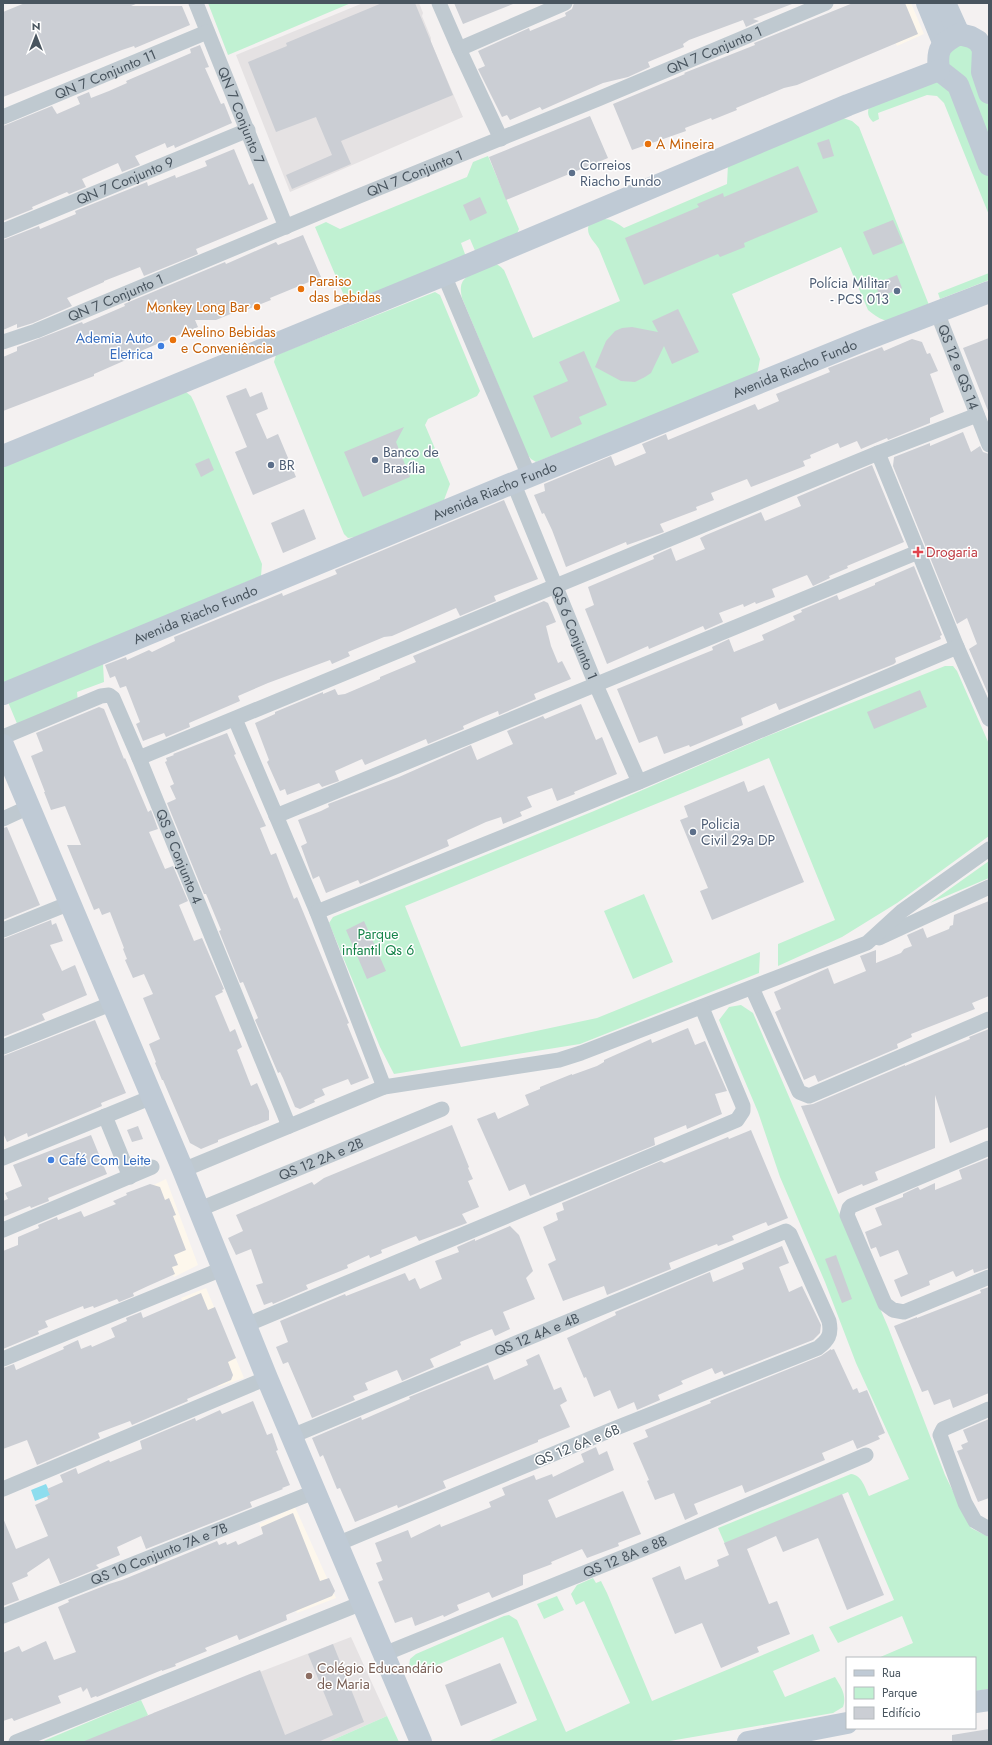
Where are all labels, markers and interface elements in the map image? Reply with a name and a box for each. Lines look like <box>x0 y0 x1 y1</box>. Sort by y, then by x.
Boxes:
north arrow <box>16 16 56 56</box>
text: N <box>32 18 40 34</box>
street label: QN 7 Conjunto 1 <box>663 21 765 79</box>
street label: QN 7 Conjunto 11 <box>52 44 159 104</box>
street label: QN 7 Conjunto 7 <box>213 64 270 167</box>
place label: A Mineira <box>656 134 714 154</box>
marker: A Mineira <box>643 139 653 149</box>
street label: QN 7 Conjunto 1 <box>364 145 466 202</box>
street label: QN 7 Conjunto 9 <box>73 152 177 210</box>
place label: Correios Riacho Fundo <box>580 155 661 191</box>
marker: Correios Riacho Fundo <box>567 168 577 178</box>
street label: QN 7 Conjunto 1 <box>65 269 166 327</box>
place label: Paraiso das bebidas <box>309 271 381 307</box>
place label: Polícia Militar - PCS 013 <box>809 273 889 309</box>
marker: Paraiso das bebidas <box>296 284 306 294</box>
marker: Polícia Militar - PCS 013 <box>892 286 902 296</box>
place label: Monkey Long Bar <box>147 297 249 317</box>
marker: Monkey Long Bar <box>252 302 262 312</box>
street label: QS 12 e QS 14 <box>933 321 984 413</box>
place label: Avelino Bebidas e Conveniência <box>181 322 276 358</box>
place label: Ademia Auto Eletrica <box>76 328 153 364</box>
street label: Avenida Riacho Fundo <box>729 334 860 403</box>
marker: Avelino Bebidas e Conveniência <box>168 335 178 345</box>
marker: Ademia Auto Eletrica <box>156 341 166 351</box>
place label: Banco de Brasília <box>383 442 439 478</box>
place label: BR <box>279 455 295 475</box>
marker: Banco de Brasília <box>370 455 380 465</box>
street label: Avenida Riacho Fundo <box>429 456 560 525</box>
marker: BR <box>266 460 276 470</box>
place label: Drogaria <box>926 542 978 562</box>
marker: Drogaria <box>913 547 923 557</box>
street label: Avenida Riacho Fundo <box>130 580 261 649</box>
street label: QS 6 Conjunto 1 <box>547 583 603 683</box>
street label: QS 8 Conjunto 4 <box>151 806 207 907</box>
place label: Policia Civil 29a DP <box>701 814 776 850</box>
marker: Policia Civil 29a DP <box>688 827 698 837</box>
park label: Parque infantil Qs 6 <box>342 924 414 960</box>
street label: QS 12 2A e 2B <box>276 1132 367 1185</box>
place label: Café Com Leite <box>59 1150 151 1170</box>
marker: Café Com Leite <box>46 1155 56 1165</box>
street label: QS 12 4A e 4B <box>491 1308 583 1361</box>
street label: QS 12 6A e 6B <box>531 1419 623 1471</box>
street label: QS 10 Conjunto 7A e 7B <box>88 1517 231 1590</box>
street label: QS 12 8A e 8B <box>580 1530 670 1582</box>
legend <box>846 1657 976 1729</box>
place label: Colégio Educandário de Maria <box>317 1658 443 1694</box>
text: Rua <box>882 1664 901 1682</box>
marker: Colégio Educandário de Maria <box>304 1671 314 1681</box>
text: Parque <box>882 1684 917 1702</box>
text: Edifício <box>882 1704 921 1722</box>

